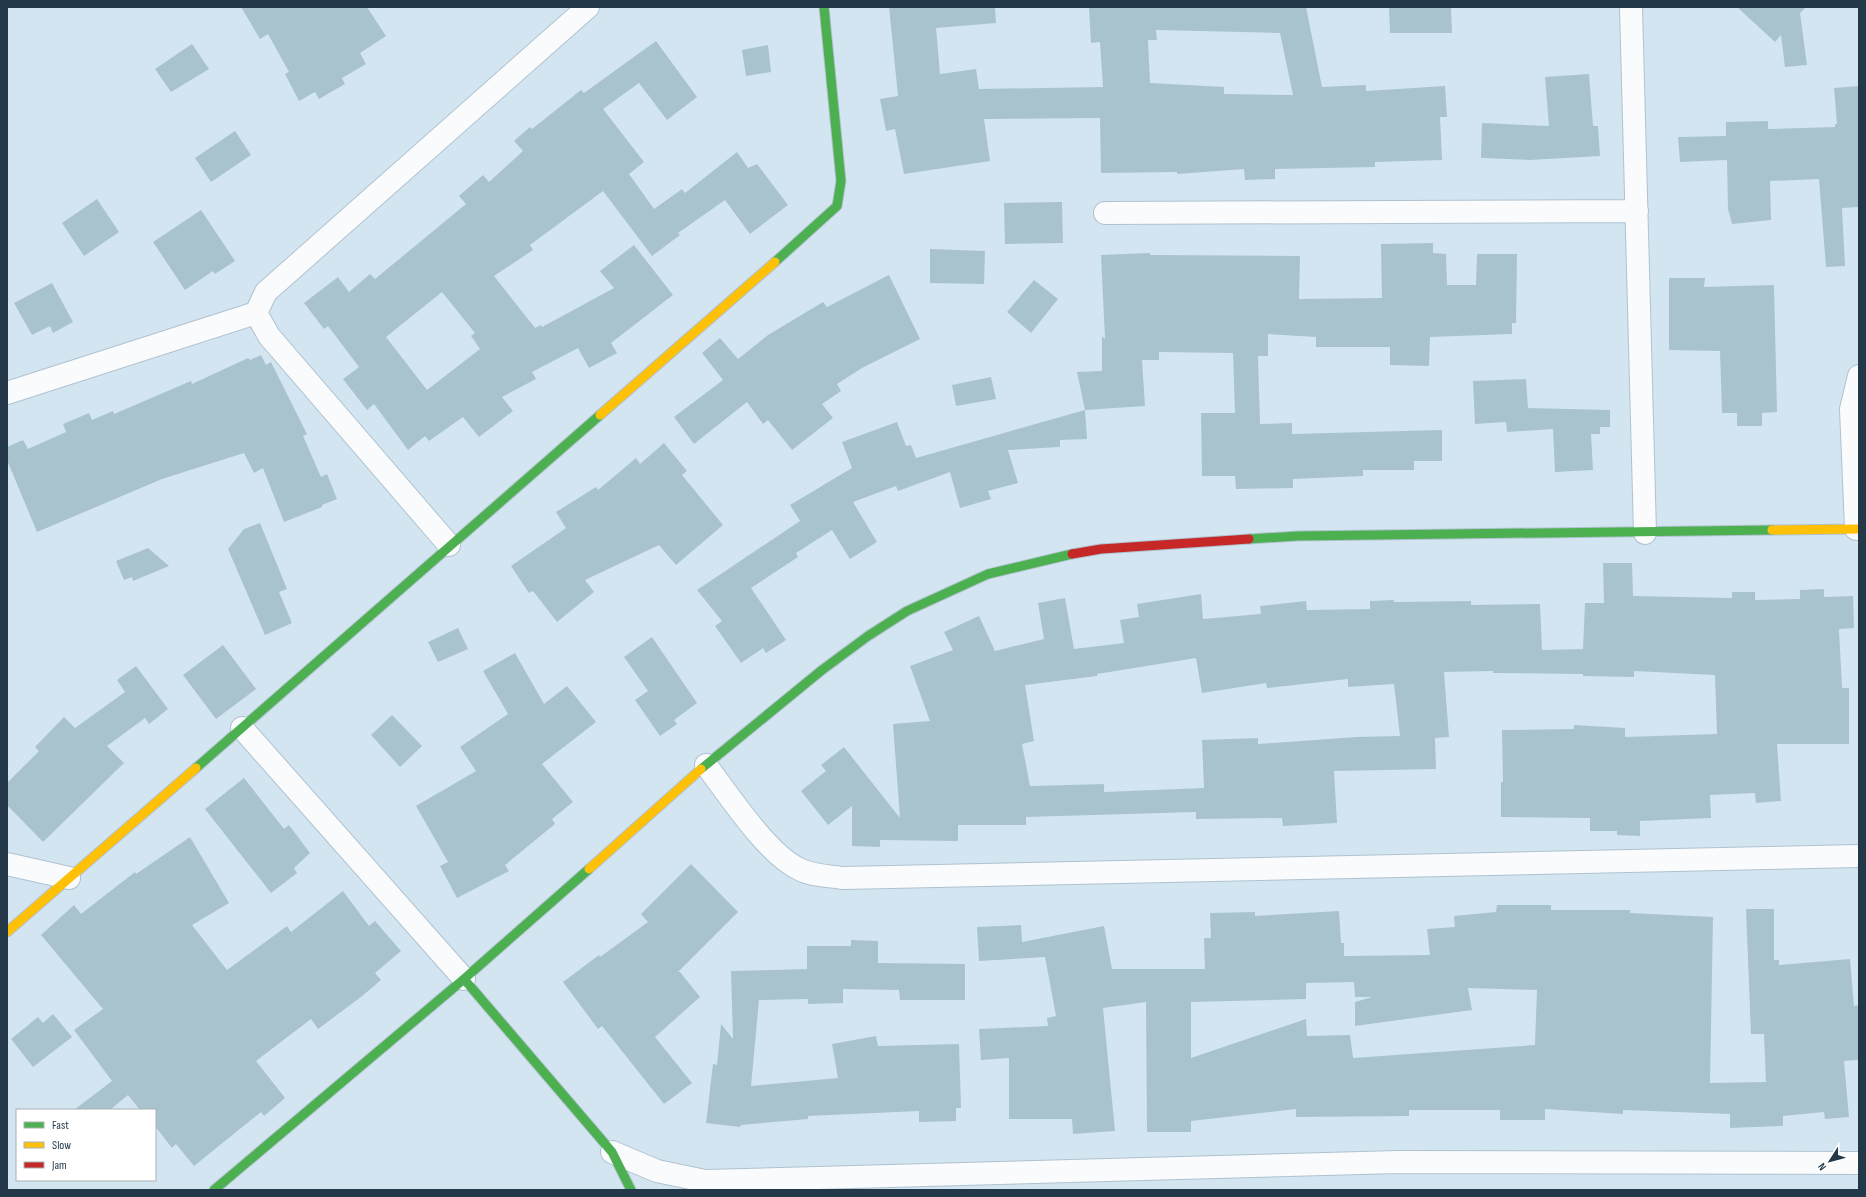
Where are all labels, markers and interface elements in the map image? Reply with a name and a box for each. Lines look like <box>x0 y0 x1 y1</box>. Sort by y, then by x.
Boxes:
legend <box>16 1109 156 1181</box>
text: Fast <box>52 1118 69 1133</box>
text: Slow <box>52 1138 71 1153</box>
north arrow <box>1810 1141 1850 1181</box>
text: Jam <box>51 1158 67 1173</box>
text: N <box>1815 1160 1829 1173</box>

